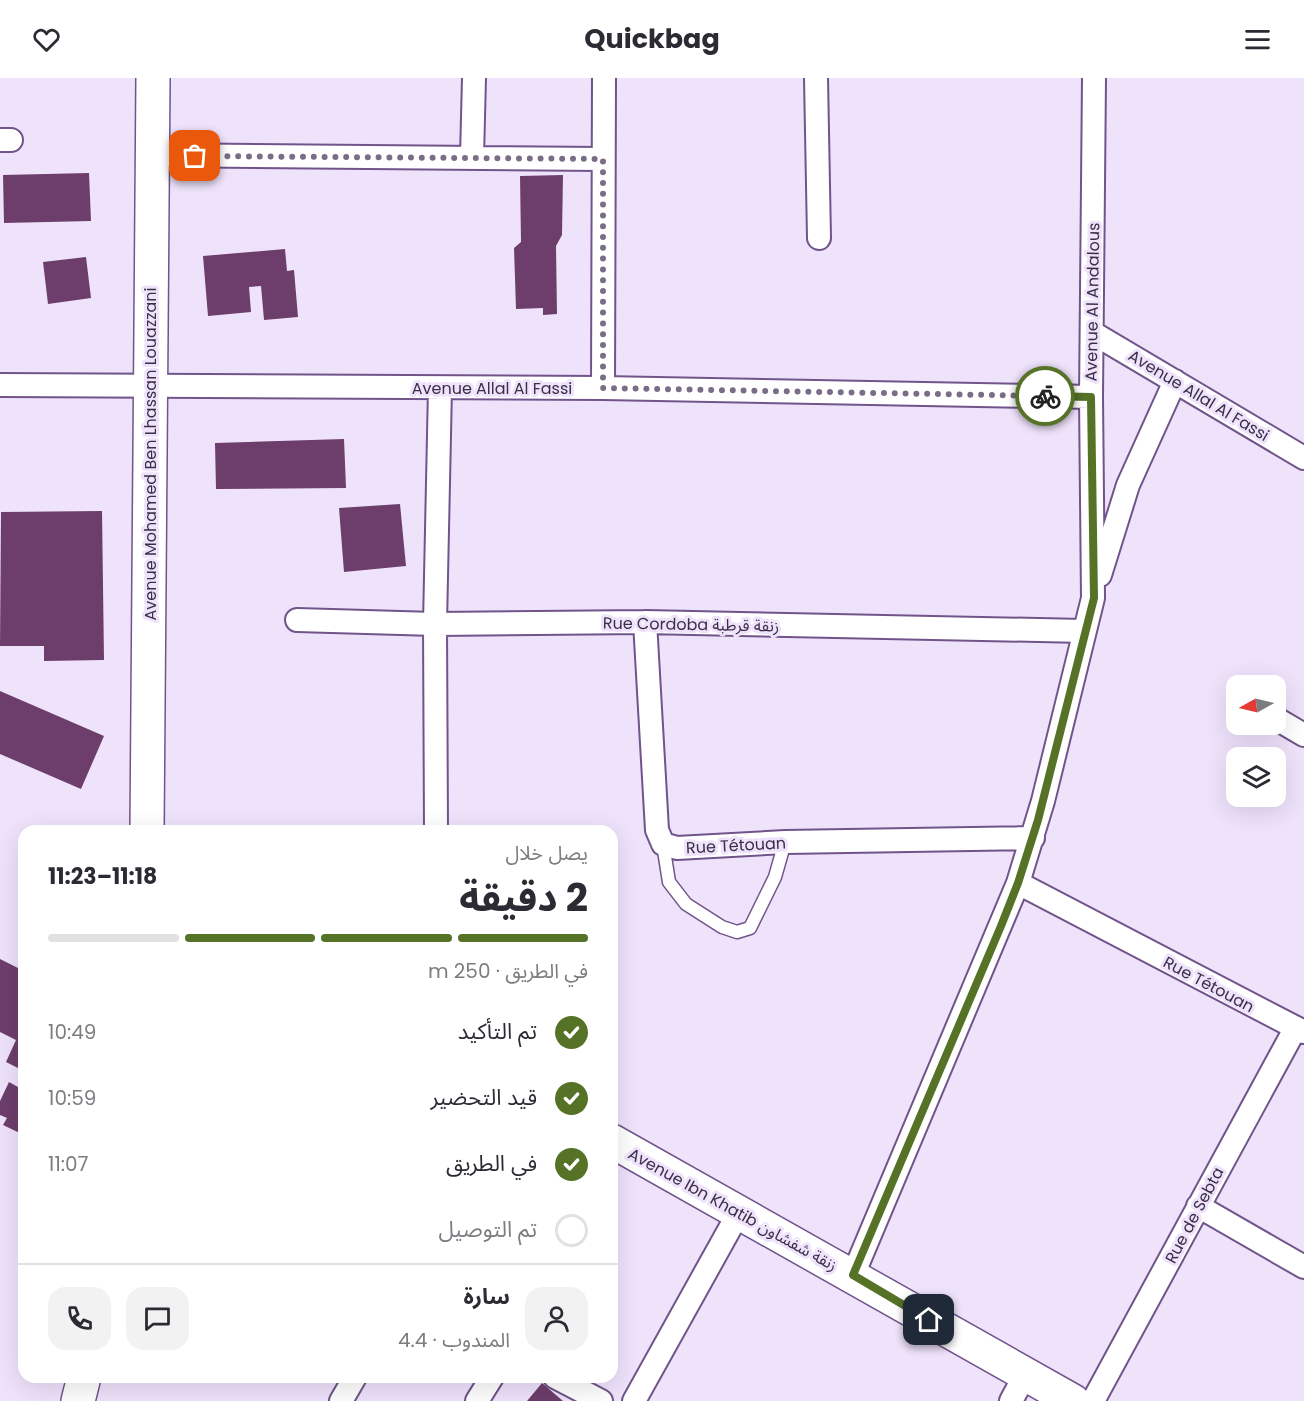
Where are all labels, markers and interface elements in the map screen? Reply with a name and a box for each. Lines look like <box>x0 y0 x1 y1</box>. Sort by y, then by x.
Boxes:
text: Quickbag <box>584 20 720 57</box>
icon: heart <box>30 23 63 56</box>
icon: menu <box>1241 23 1274 56</box>
pin <box>169 130 220 181</box>
icon: bag <box>178 139 211 172</box>
street label: Avenue Al Andalous <box>1080 222 1105 382</box>
street label: Avenue Mohamed Ben Lhassan Louazzani <box>139 288 162 620</box>
street label: Avenue Allal Al Fassi <box>1124 344 1273 447</box>
courier <box>1015 366 1075 426</box>
street label: Avenue Allal Al Fassi <box>412 377 572 400</box>
icon: bike <box>1029 380 1062 413</box>
street label: Rue Cordoba زنقة قرطبة <box>603 611 779 638</box>
north arrow <box>1226 675 1286 735</box>
map controls <box>1226 675 1286 807</box>
button: layers <box>1226 747 1286 807</box>
street label: Rue Tétouan <box>685 831 787 860</box>
text: يصل خلال <box>505 839 588 867</box>
text: 11:18–11:23 <box>48 861 157 892</box>
text: 2 دقيقة <box>459 870 588 925</box>
street label: Rue Tétouan <box>1159 951 1258 1018</box>
text: في الطريق · 250 m <box>428 957 588 985</box>
text: تم التأكيد <box>458 1016 537 1047</box>
icon: check <box>555 1016 588 1049</box>
text: 10:49 <box>48 1018 96 1046</box>
text: قيد التحضير <box>430 1082 537 1113</box>
icon: check <box>555 1082 588 1115</box>
text: 10:59 <box>48 1084 96 1112</box>
street label: Avenue Ibn Khatib زنقة شفشاون <box>624 1142 841 1277</box>
text: في الطريق <box>446 1148 537 1179</box>
icon: check <box>555 1148 588 1181</box>
text: 11:07 <box>48 1150 89 1178</box>
street label: Rue de Sebta <box>1159 1163 1229 1267</box>
text: تم التوصيل <box>439 1214 537 1245</box>
text: سارة <box>464 1281 510 1312</box>
button: phone <box>48 1287 111 1350</box>
button: chat <box>126 1287 189 1350</box>
button: person <box>525 1287 588 1350</box>
pin <box>903 1294 954 1345</box>
icon: home <box>912 1303 945 1336</box>
text: المندوب · 4.4 <box>398 1326 510 1354</box>

